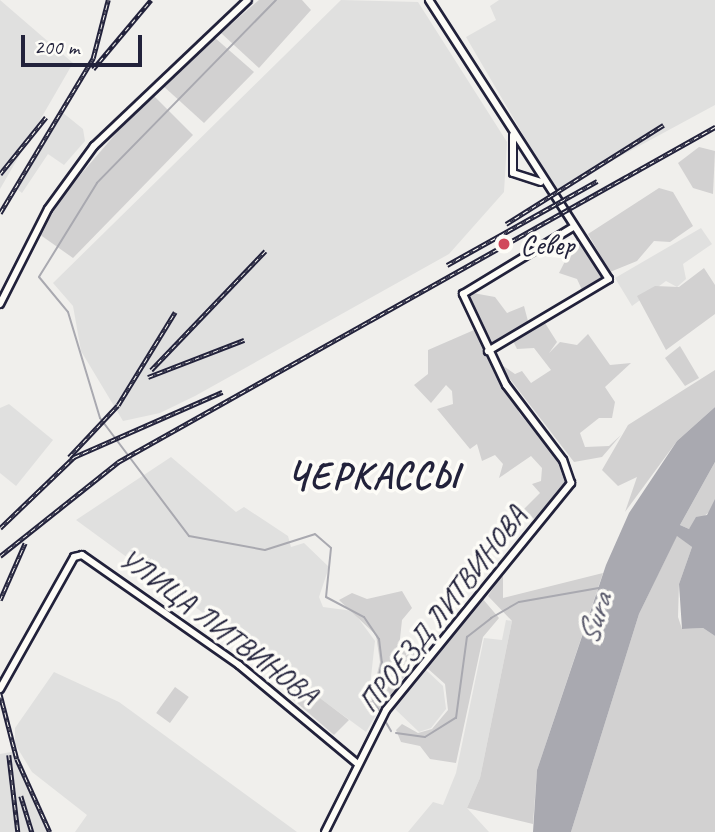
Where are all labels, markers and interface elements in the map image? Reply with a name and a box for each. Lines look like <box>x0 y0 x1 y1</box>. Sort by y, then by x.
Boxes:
scale bar <box>24 21 145 65</box>
text: 200 m <box>34 34 79 60</box>
place label: Север <box>520 226 574 262</box>
marker: Север <box>494 234 514 254</box>
district label: ЧЕРКАССЫ <box>284 454 462 498</box>
street label: ПРОЕЗД ЛИТВИНОВА <box>350 498 534 720</box>
street label: УЛИЦА ЛИТВИНОВА <box>113 540 325 712</box>
water label: Sura <box>569 589 621 649</box>

